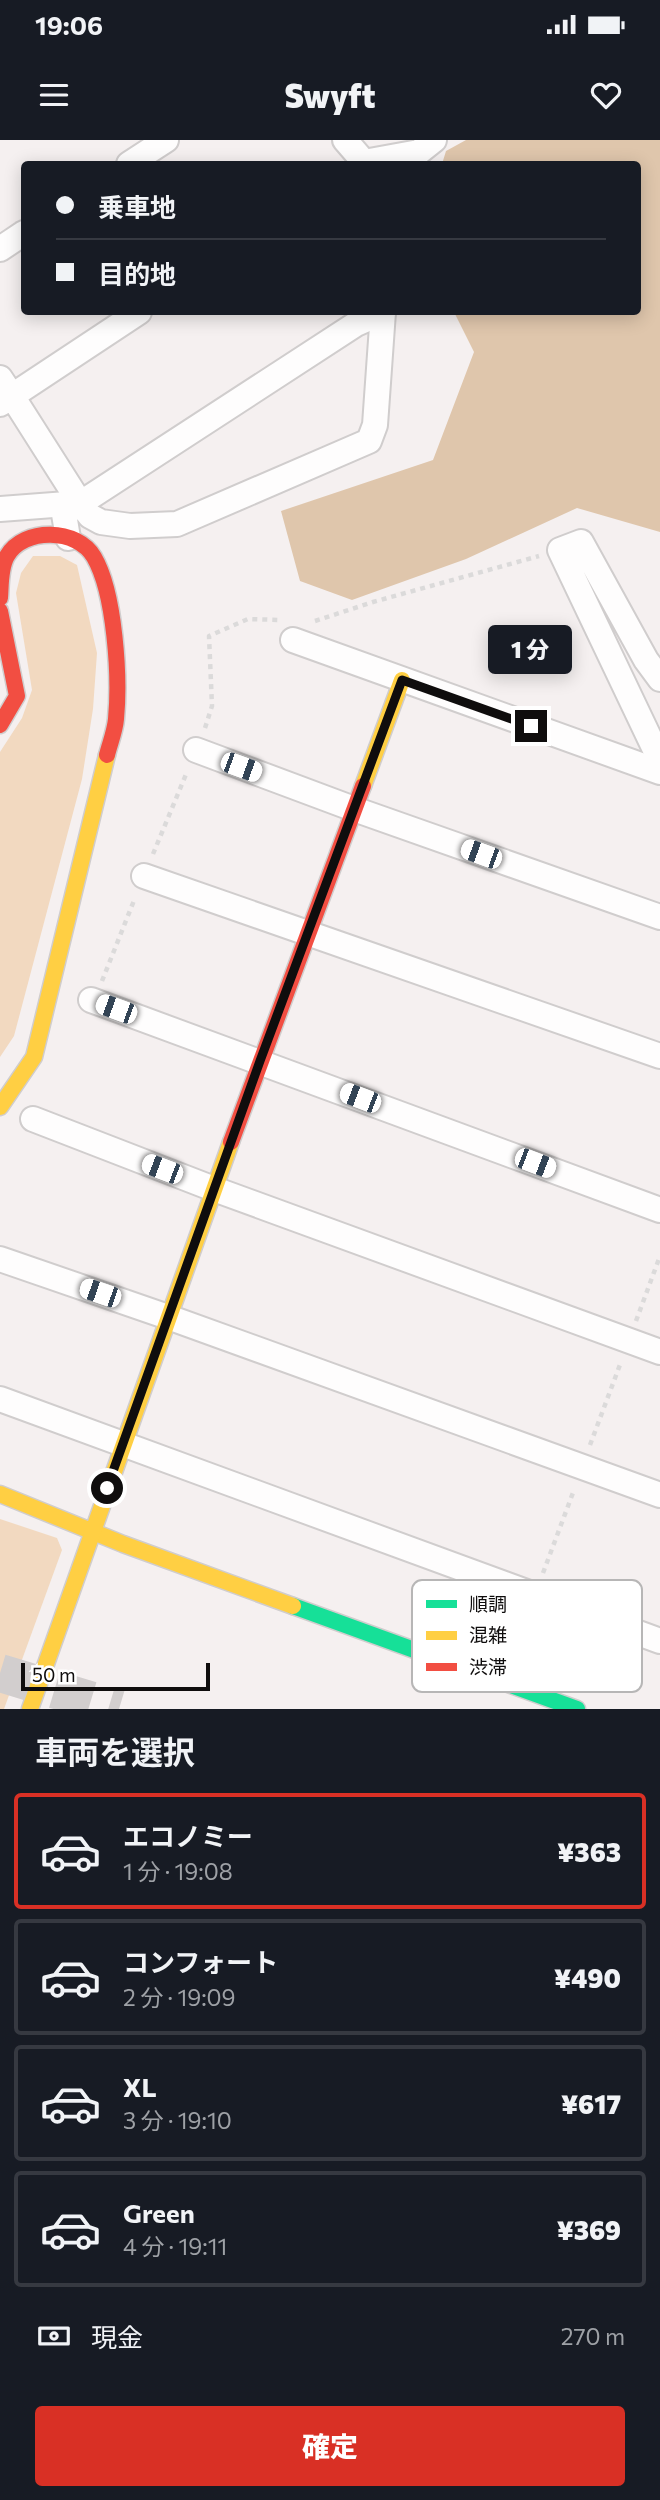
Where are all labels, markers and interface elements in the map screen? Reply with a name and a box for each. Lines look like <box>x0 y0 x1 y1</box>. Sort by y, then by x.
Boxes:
text: 19:06 <box>35 9 103 40</box>
text: Swyft <box>285 75 375 115</box>
icon: menu <box>35 76 73 114</box>
icon: heart <box>587 76 625 114</box>
text: 乗車地 <box>98 191 176 222</box>
text: 目的地 <box>98 258 176 289</box>
callout: 1 分 <box>489 624 573 674</box>
text: 1 分 <box>511 635 549 663</box>
route end <box>515 710 547 742</box>
car <box>218 750 265 784</box>
car <box>458 837 505 871</box>
car <box>93 992 140 1026</box>
car <box>337 1081 384 1115</box>
car <box>512 1146 559 1180</box>
car <box>139 1152 186 1186</box>
car <box>77 1276 124 1310</box>
route start <box>91 1472 123 1504</box>
legend <box>412 1580 642 1692</box>
text: 順調 <box>469 1592 507 1615</box>
text: 混雑 <box>469 1623 507 1646</box>
text: 渋滞 <box>469 1655 507 1678</box>
scale bar <box>21 1660 210 1692</box>
text: 50 m <box>32 1663 76 1686</box>
text: 車両を選択 <box>35 1731 195 1771</box>
icon: car <box>39 1820 102 1883</box>
text: エコノミー <box>123 1820 253 1851</box>
text: ¥363 <box>557 1836 621 1867</box>
text: 1 分 · 19:08 <box>123 1857 233 1885</box>
icon: car <box>39 1946 102 2009</box>
text: コンフォート <box>123 1946 278 1977</box>
text: ¥490 <box>554 1962 621 1993</box>
text: 2 分 · 19:09 <box>123 1983 236 2011</box>
text: XL <box>123 2071 157 2102</box>
icon: car <box>39 2072 102 2135</box>
text: ¥617 <box>561 2088 621 2119</box>
text: 3 分 · 19:10 <box>123 2106 232 2134</box>
text: Green <box>123 2197 195 2228</box>
icon: car <box>39 2198 102 2261</box>
text: ¥369 <box>557 2214 621 2245</box>
text: 4 分 · 19:11 <box>123 2232 227 2260</box>
icon: cash <box>35 2317 73 2355</box>
text: 現金 <box>91 2321 143 2352</box>
text: 270 m <box>561 2322 625 2350</box>
button: 確定 <box>35 2406 625 2486</box>

